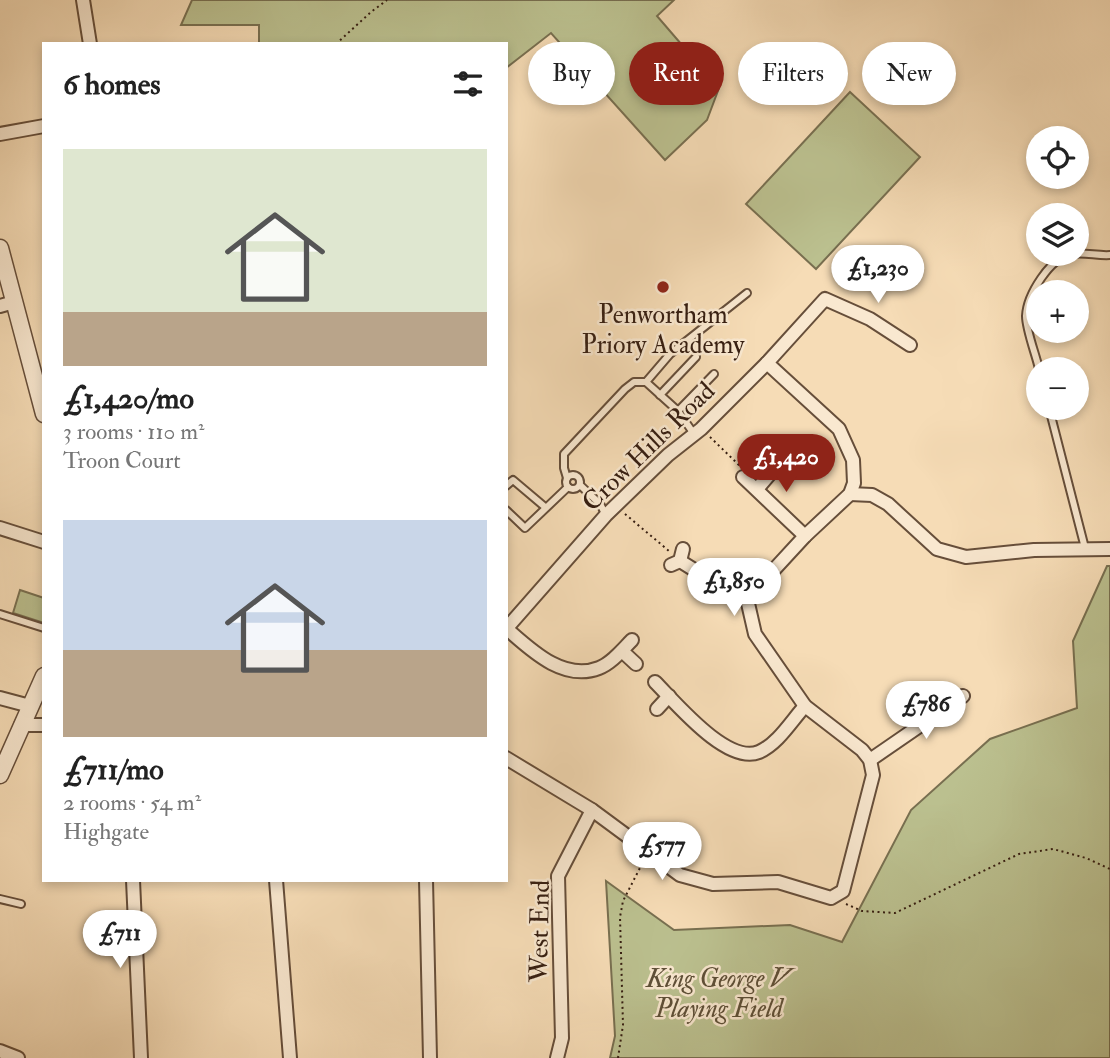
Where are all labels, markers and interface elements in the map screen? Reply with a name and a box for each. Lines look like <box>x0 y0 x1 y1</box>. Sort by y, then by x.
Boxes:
chip: Buy <box>528 42 615 105</box>
chip: Rent <box>629 42 724 105</box>
chip: Filters <box>738 42 848 105</box>
chip: New <box>862 42 956 105</box>
icon: filters <box>449 65 487 103</box>
text: 6 homes <box>63 66 161 103</box>
map controls <box>1026 126 1089 420</box>
button: locate <box>1026 126 1089 189</box>
icon: home <box>212 194 338 320</box>
button: layers <box>1026 203 1089 266</box>
pin: £1,230 <box>821 246 935 305</box>
text: £1,230 <box>847 253 909 282</box>
marker: Penwortham Priory Academy <box>655 279 671 295</box>
button: + <box>1026 280 1089 343</box>
place label: Penwortham Priory Academy <box>581 299 745 361</box>
button: − <box>1026 357 1089 420</box>
street label: Crow Hills Road <box>576 375 722 518</box>
text: £1,420/mo <box>63 380 194 417</box>
text: 3 rooms · 110 m² <box>63 417 204 446</box>
pin: £1,420 <box>729 434 843 494</box>
text: £1,420 <box>753 442 819 471</box>
text: Troon Court <box>63 446 181 475</box>
pin: £1,850 <box>677 558 791 618</box>
icon: home <box>212 565 338 691</box>
text: £1,850 <box>703 566 765 595</box>
pin: £786 <box>885 682 967 741</box>
text: £786 <box>902 689 950 718</box>
text: £711/mo <box>63 751 164 788</box>
text: 2 rooms · 54 m² <box>63 788 201 817</box>
text: Highgate <box>63 817 149 846</box>
pin: £577 <box>621 822 703 882</box>
text: £577 <box>639 830 685 859</box>
street label: West End <box>523 879 557 984</box>
pin: £711 <box>79 911 161 970</box>
text: £711 <box>99 918 141 947</box>
park label: King George V Playing Field <box>644 963 796 1025</box>

